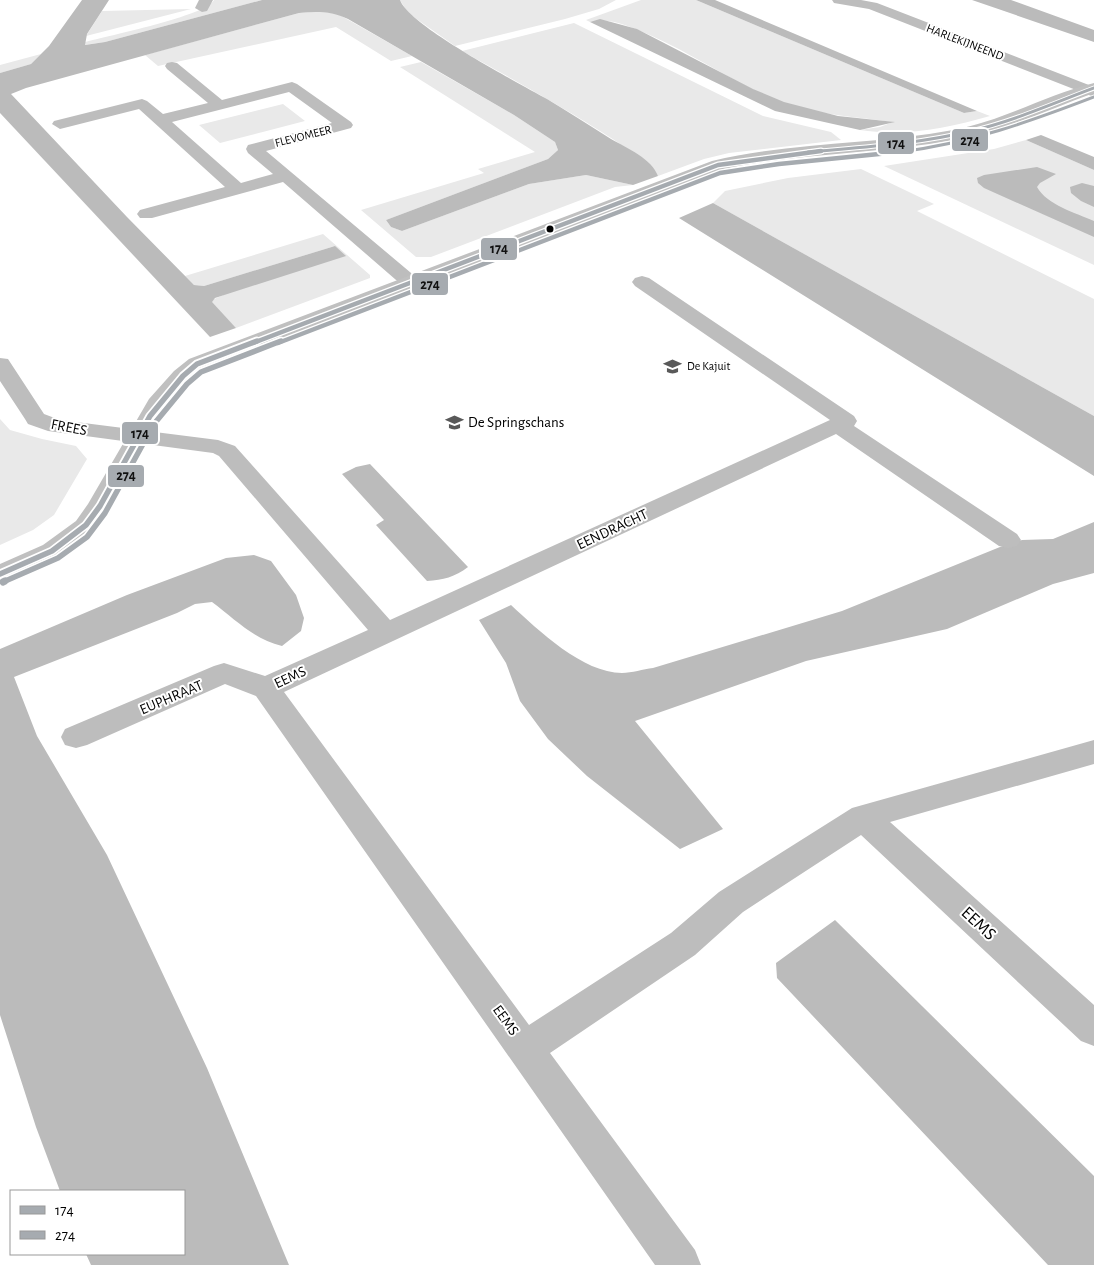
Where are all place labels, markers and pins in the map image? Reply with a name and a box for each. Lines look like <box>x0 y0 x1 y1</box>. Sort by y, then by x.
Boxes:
unlabelled marker <box>545 224 555 234</box>
school or university icon: De Kajuit <box>663 356 683 376</box>
place label: De Kajuit <box>687 360 730 373</box>
school or university icon: De Springschans <box>444 412 464 432</box>
place label: De Springschans <box>468 415 564 430</box>

